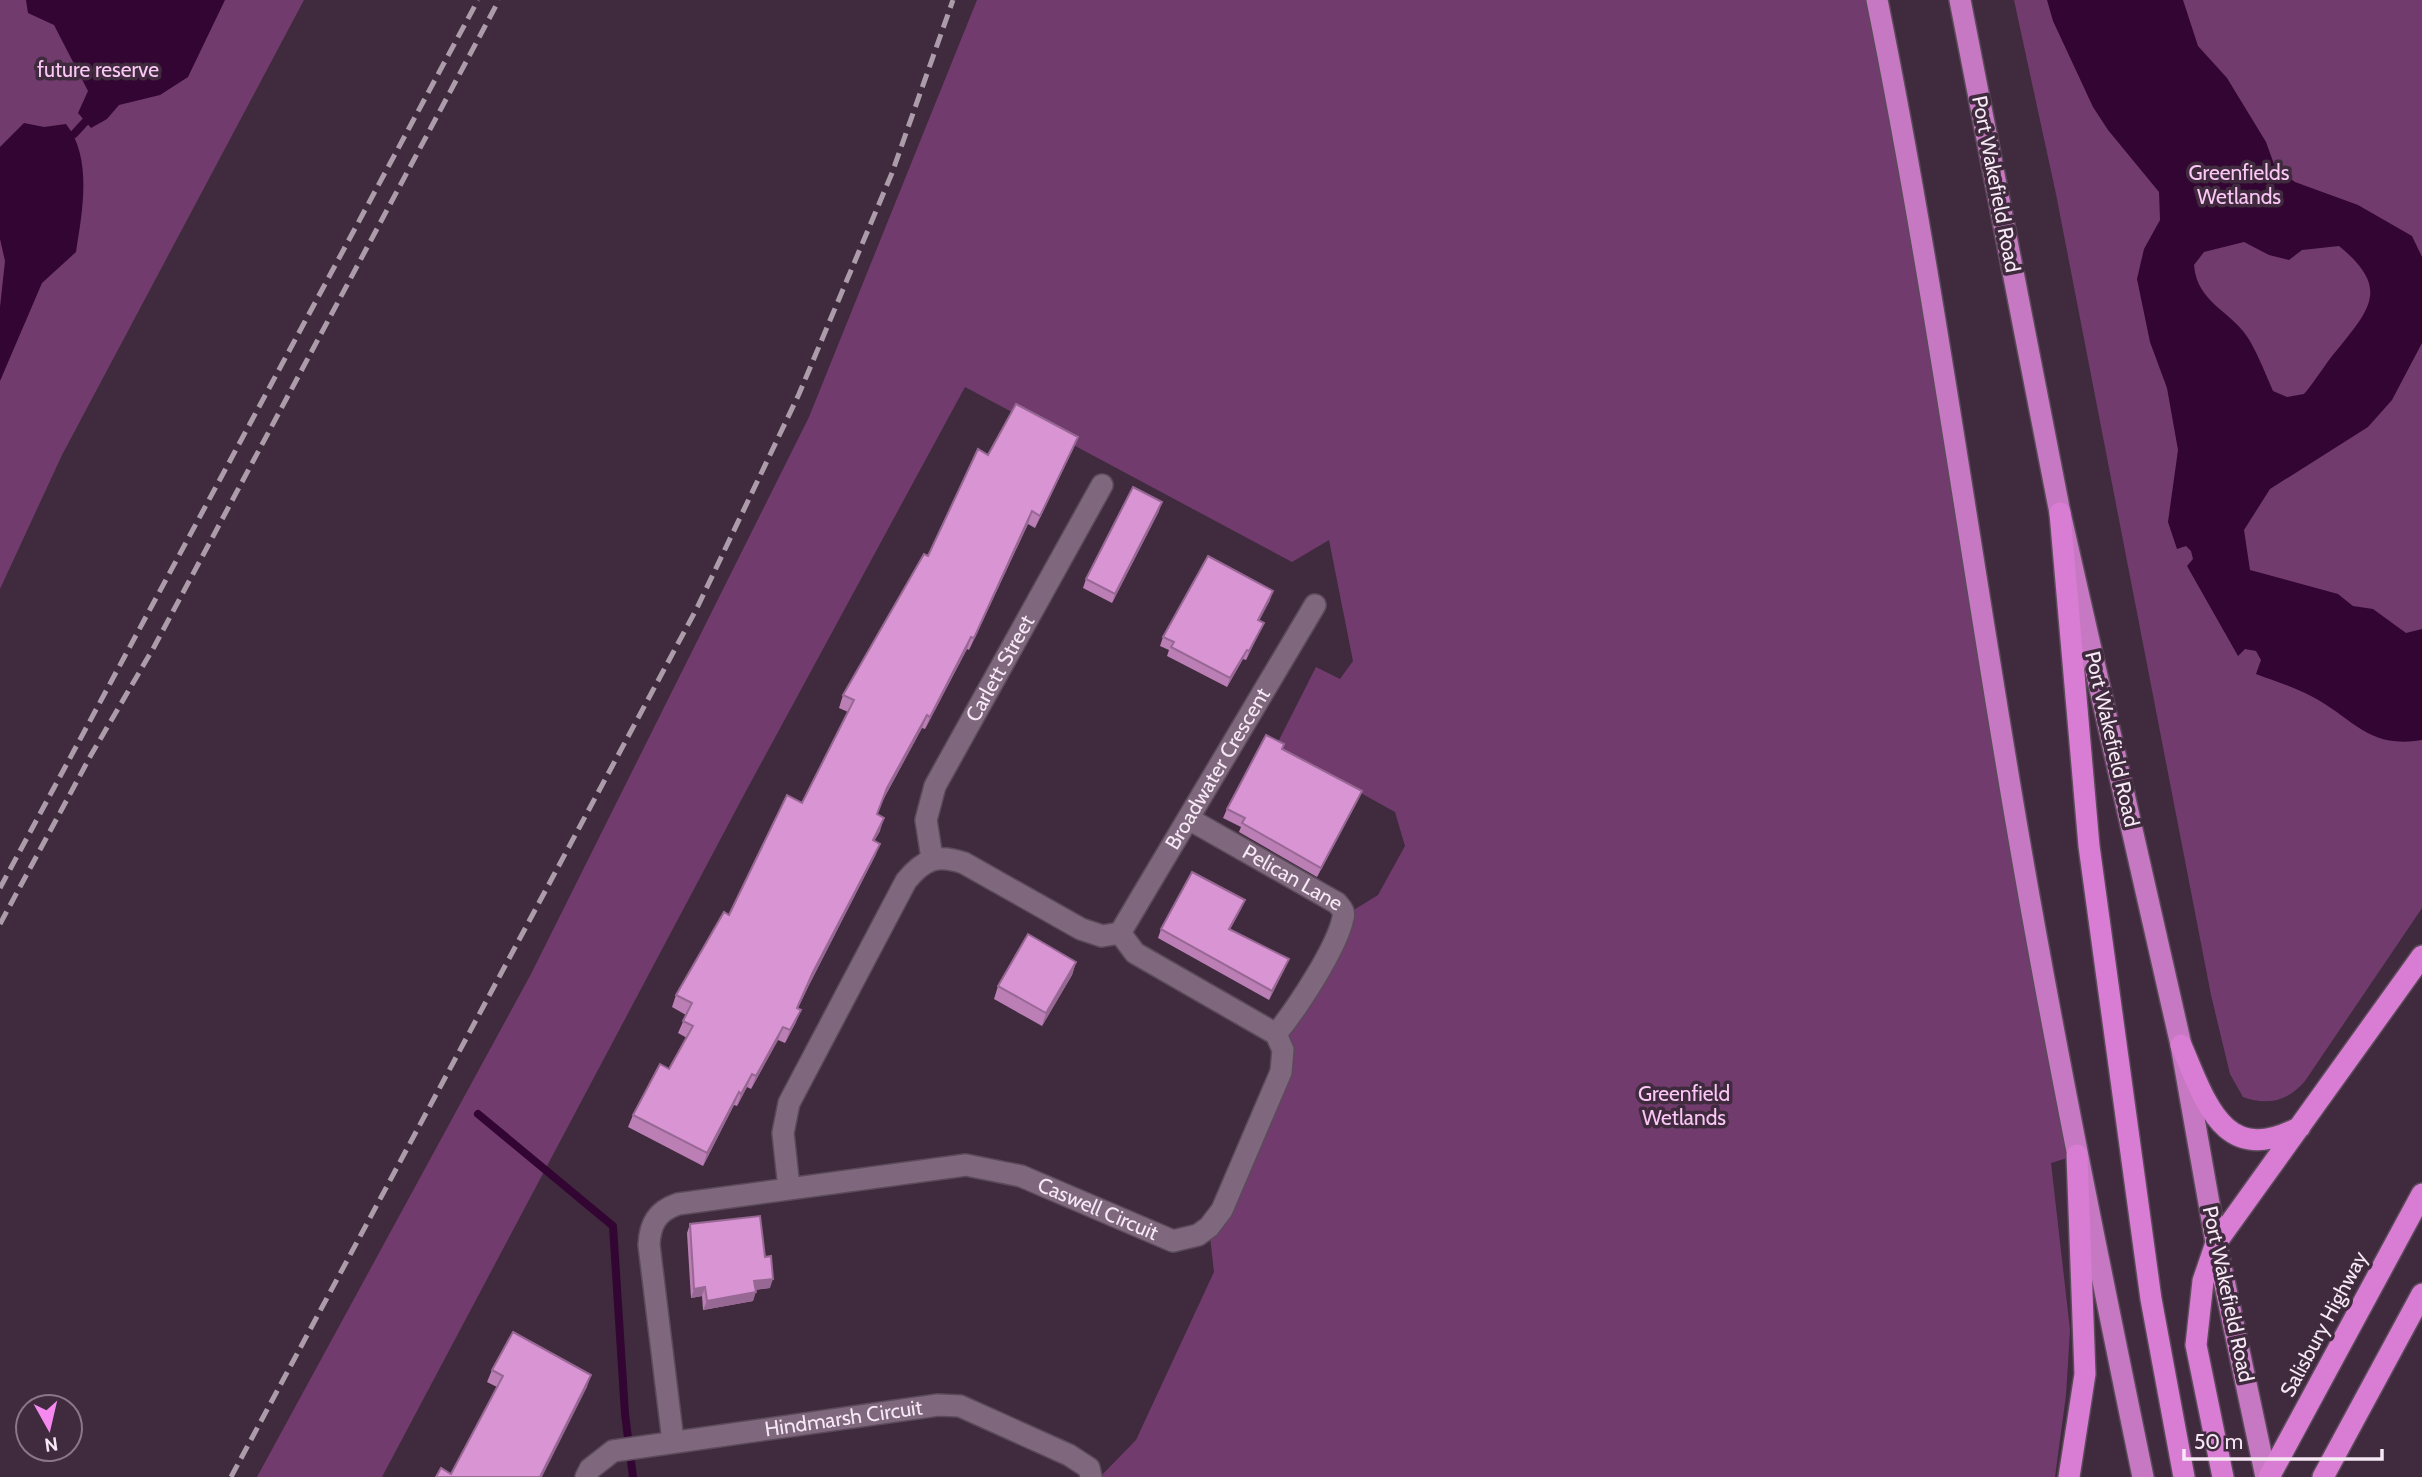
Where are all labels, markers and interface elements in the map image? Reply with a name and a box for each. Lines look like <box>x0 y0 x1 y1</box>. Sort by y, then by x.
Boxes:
park label: future reserve <box>37 57 159 82</box>
street label: Port Wakefield Road <box>1967 93 2026 274</box>
park label: Greenfields Wetlands <box>2189 160 2290 209</box>
street label: Carlett Street <box>960 611 1039 726</box>
street label: Port Wakefield Road <box>2080 649 2145 829</box>
street label: Broadwater Crescent <box>1159 683 1275 854</box>
street label: Pelican Lane <box>1238 839 1347 916</box>
park label: Greenfield Wetlands <box>1638 1081 1730 1130</box>
street label: Caswell Circuit <box>1034 1172 1162 1245</box>
street label: Port Wakefield Road <box>2198 1204 2259 1384</box>
street label: Salisbury Highway <box>2275 1246 2373 1401</box>
north arrow <box>14 1393 84 1463</box>
street label: Hindmarsh Circuit <box>763 1394 924 1441</box>
scale bar <box>2184 1418 2382 1462</box>
text: 50 m <box>2194 1429 2243 1454</box>
text: N <box>43 1432 60 1457</box>

